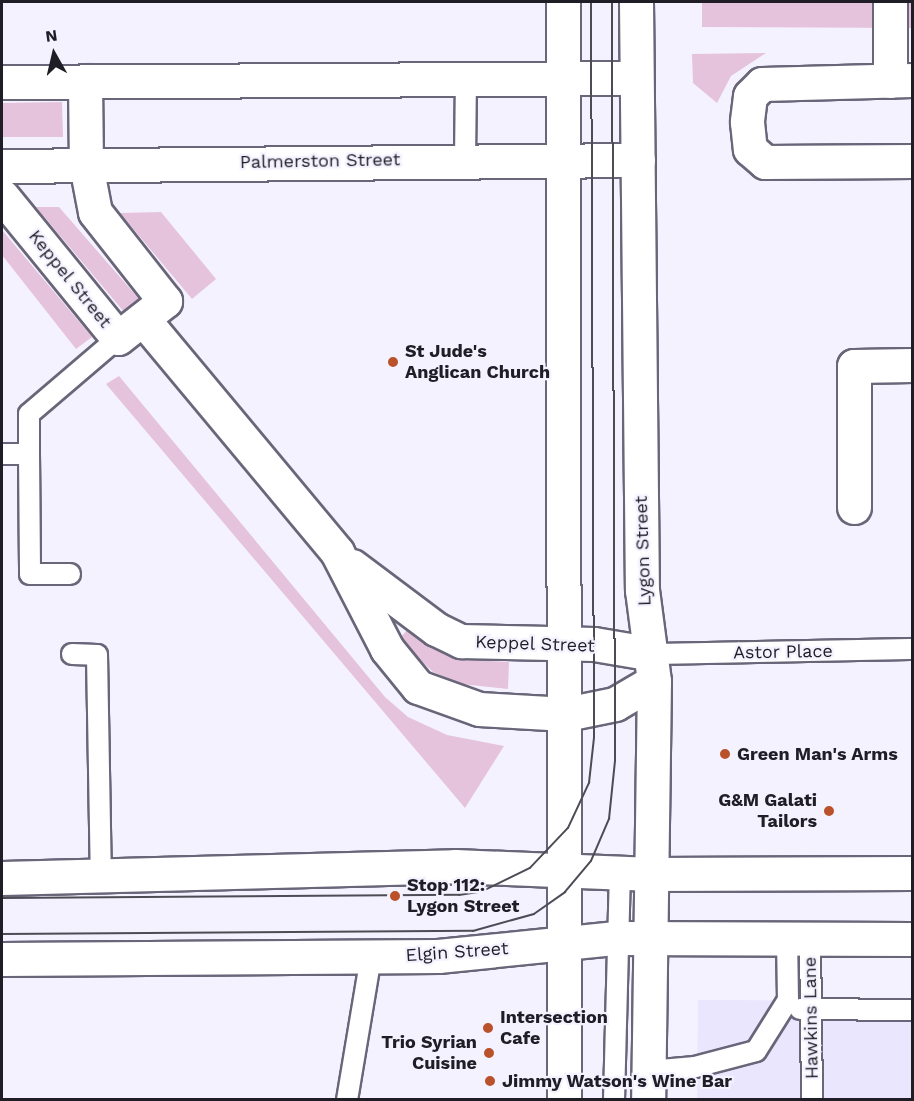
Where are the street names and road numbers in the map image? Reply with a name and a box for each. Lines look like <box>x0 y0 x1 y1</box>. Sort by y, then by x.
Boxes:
street label: Palmerston Street <box>240 149 400 173</box>
street label: Keppel Street <box>24 225 116 333</box>
street label: Lygon Street <box>630 496 656 606</box>
street label: Keppel Street <box>475 631 595 657</box>
street label: Astor Place <box>733 640 833 664</box>
street label: Elgin Street <box>405 938 509 966</box>
street label: Hawkins Lane <box>799 957 823 1079</box>

